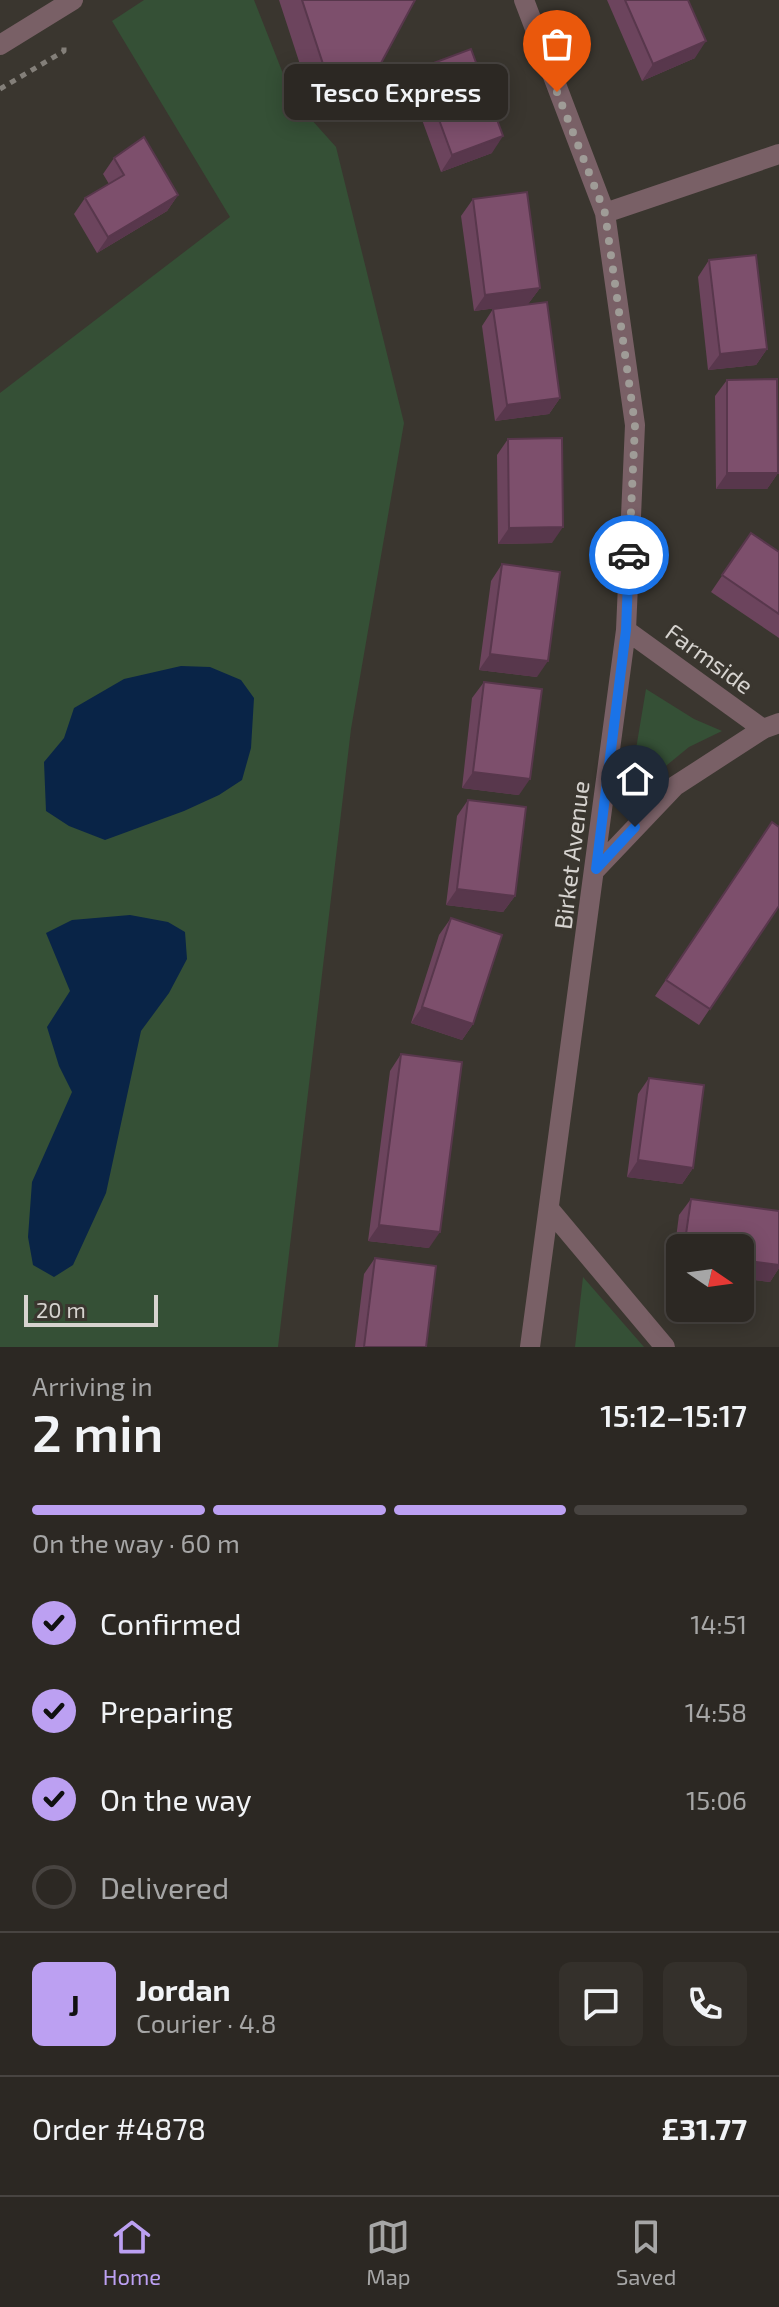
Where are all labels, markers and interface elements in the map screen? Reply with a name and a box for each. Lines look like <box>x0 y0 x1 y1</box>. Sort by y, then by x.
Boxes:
pin <box>523 10 591 92</box>
icon: bag <box>535 22 579 66</box>
callout: Tesco Express <box>285 64 509 120</box>
text: Tesco Express <box>311 76 481 107</box>
courier <box>589 515 669 595</box>
icon: car <box>607 533 651 577</box>
street label: Farmside <box>661 617 759 699</box>
pin <box>601 745 669 827</box>
icon: home <box>613 757 657 801</box>
street label: Birket Avenue <box>547 779 595 931</box>
north arrow <box>666 1234 754 1322</box>
map controls <box>666 1234 754 1322</box>
scale bar <box>24 1291 158 1327</box>
text: 20 m <box>36 1296 86 1322</box>
text: Arriving in <box>32 1370 153 1401</box>
text: 15:12–15:17 <box>600 1397 747 1433</box>
text: 2 min <box>32 1400 163 1462</box>
text: On the way · 60 m <box>32 1527 240 1558</box>
icon: check <box>32 1601 76 1645</box>
text: Confirmed <box>100 1605 241 1641</box>
text: 14:51 <box>690 1608 747 1639</box>
icon: check <box>32 1689 76 1733</box>
text: Preparing <box>100 1693 233 1729</box>
text: 14:58 <box>685 1696 747 1727</box>
icon: check <box>32 1777 76 1821</box>
text: On the way <box>100 1781 252 1817</box>
text: 15:06 <box>686 1784 747 1815</box>
text: Delivered <box>100 1869 229 1905</box>
button: chat <box>559 1962 643 2046</box>
button: phone <box>663 1962 747 2046</box>
text: Jordan <box>136 1971 231 2007</box>
text: J <box>68 1986 80 2022</box>
text: Courier · 4.8 <box>136 2007 277 2038</box>
text: Order #4878 <box>32 2110 206 2146</box>
text: £31.77 <box>661 2110 747 2146</box>
tab: Home <box>103 2215 161 2289</box>
tab: Map <box>366 2215 411 2289</box>
tab: Saved <box>616 2215 676 2289</box>

